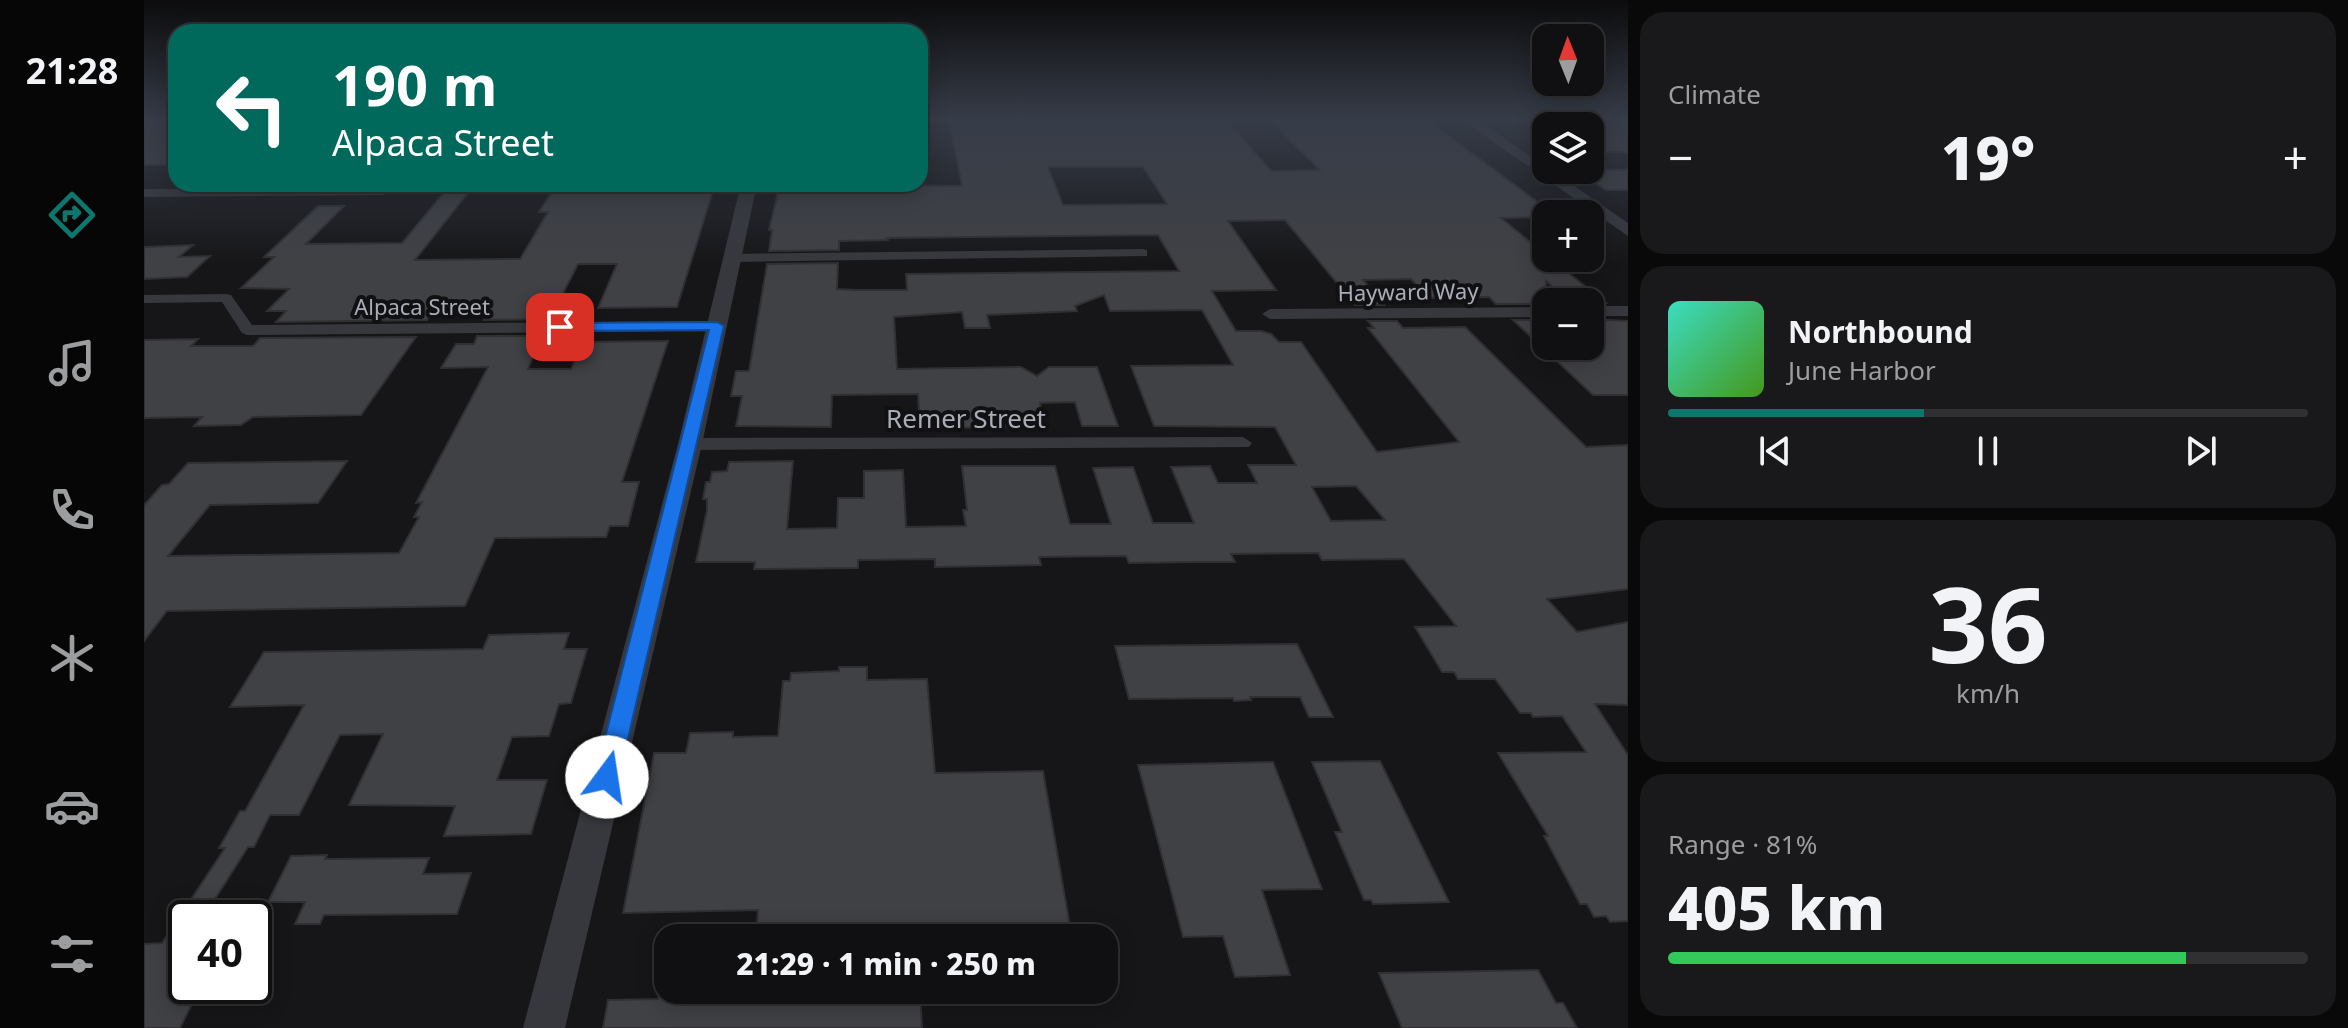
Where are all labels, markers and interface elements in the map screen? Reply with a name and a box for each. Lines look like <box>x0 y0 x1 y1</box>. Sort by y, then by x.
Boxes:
north arrow <box>1532 24 1604 96</box>
map controls <box>1532 24 1604 360</box>
text: 21:28 <box>26 46 118 95</box>
text: 190 m <box>332 46 497 122</box>
icon: left <box>200 56 304 160</box>
text: Climate <box>1668 76 1761 112</box>
button: layers <box>1532 112 1604 184</box>
text: 19° <box>1941 116 2035 198</box>
text: Alpaca Street <box>332 118 554 167</box>
text: − <box>1668 127 1693 187</box>
text: + <box>2283 127 2308 187</box>
icon: directions <box>44 187 100 243</box>
button: + <box>1532 200 1604 272</box>
street label: Hayward Way <box>1337 275 1480 307</box>
button: − <box>1532 288 1604 360</box>
street label: Alpaca Street <box>354 291 490 321</box>
pin <box>526 293 594 361</box>
icon: arrive <box>538 305 582 349</box>
text: Northbound <box>1788 311 1973 352</box>
icon: music <box>44 335 100 391</box>
text: June Harbor <box>1788 352 1936 388</box>
street label: Remer Street <box>886 400 1046 436</box>
icon: previous <box>1753 429 1797 473</box>
icon: pause <box>1966 429 2010 473</box>
icon: next <box>2179 429 2223 473</box>
icon: phone <box>44 482 100 538</box>
text: 36 <box>1929 552 2047 693</box>
icon: climate <box>44 630 100 686</box>
text: km/h <box>1956 675 2020 711</box>
position arrow <box>565 735 649 819</box>
icon: car <box>44 778 100 834</box>
text: Range · 81% <box>1668 826 1817 862</box>
text: 405 km <box>1668 866 1885 948</box>
speed limit sign: 40 <box>168 900 272 1004</box>
icon: filters <box>44 926 100 982</box>
text: 21:29 · 1 min · 250 m <box>736 943 1036 984</box>

